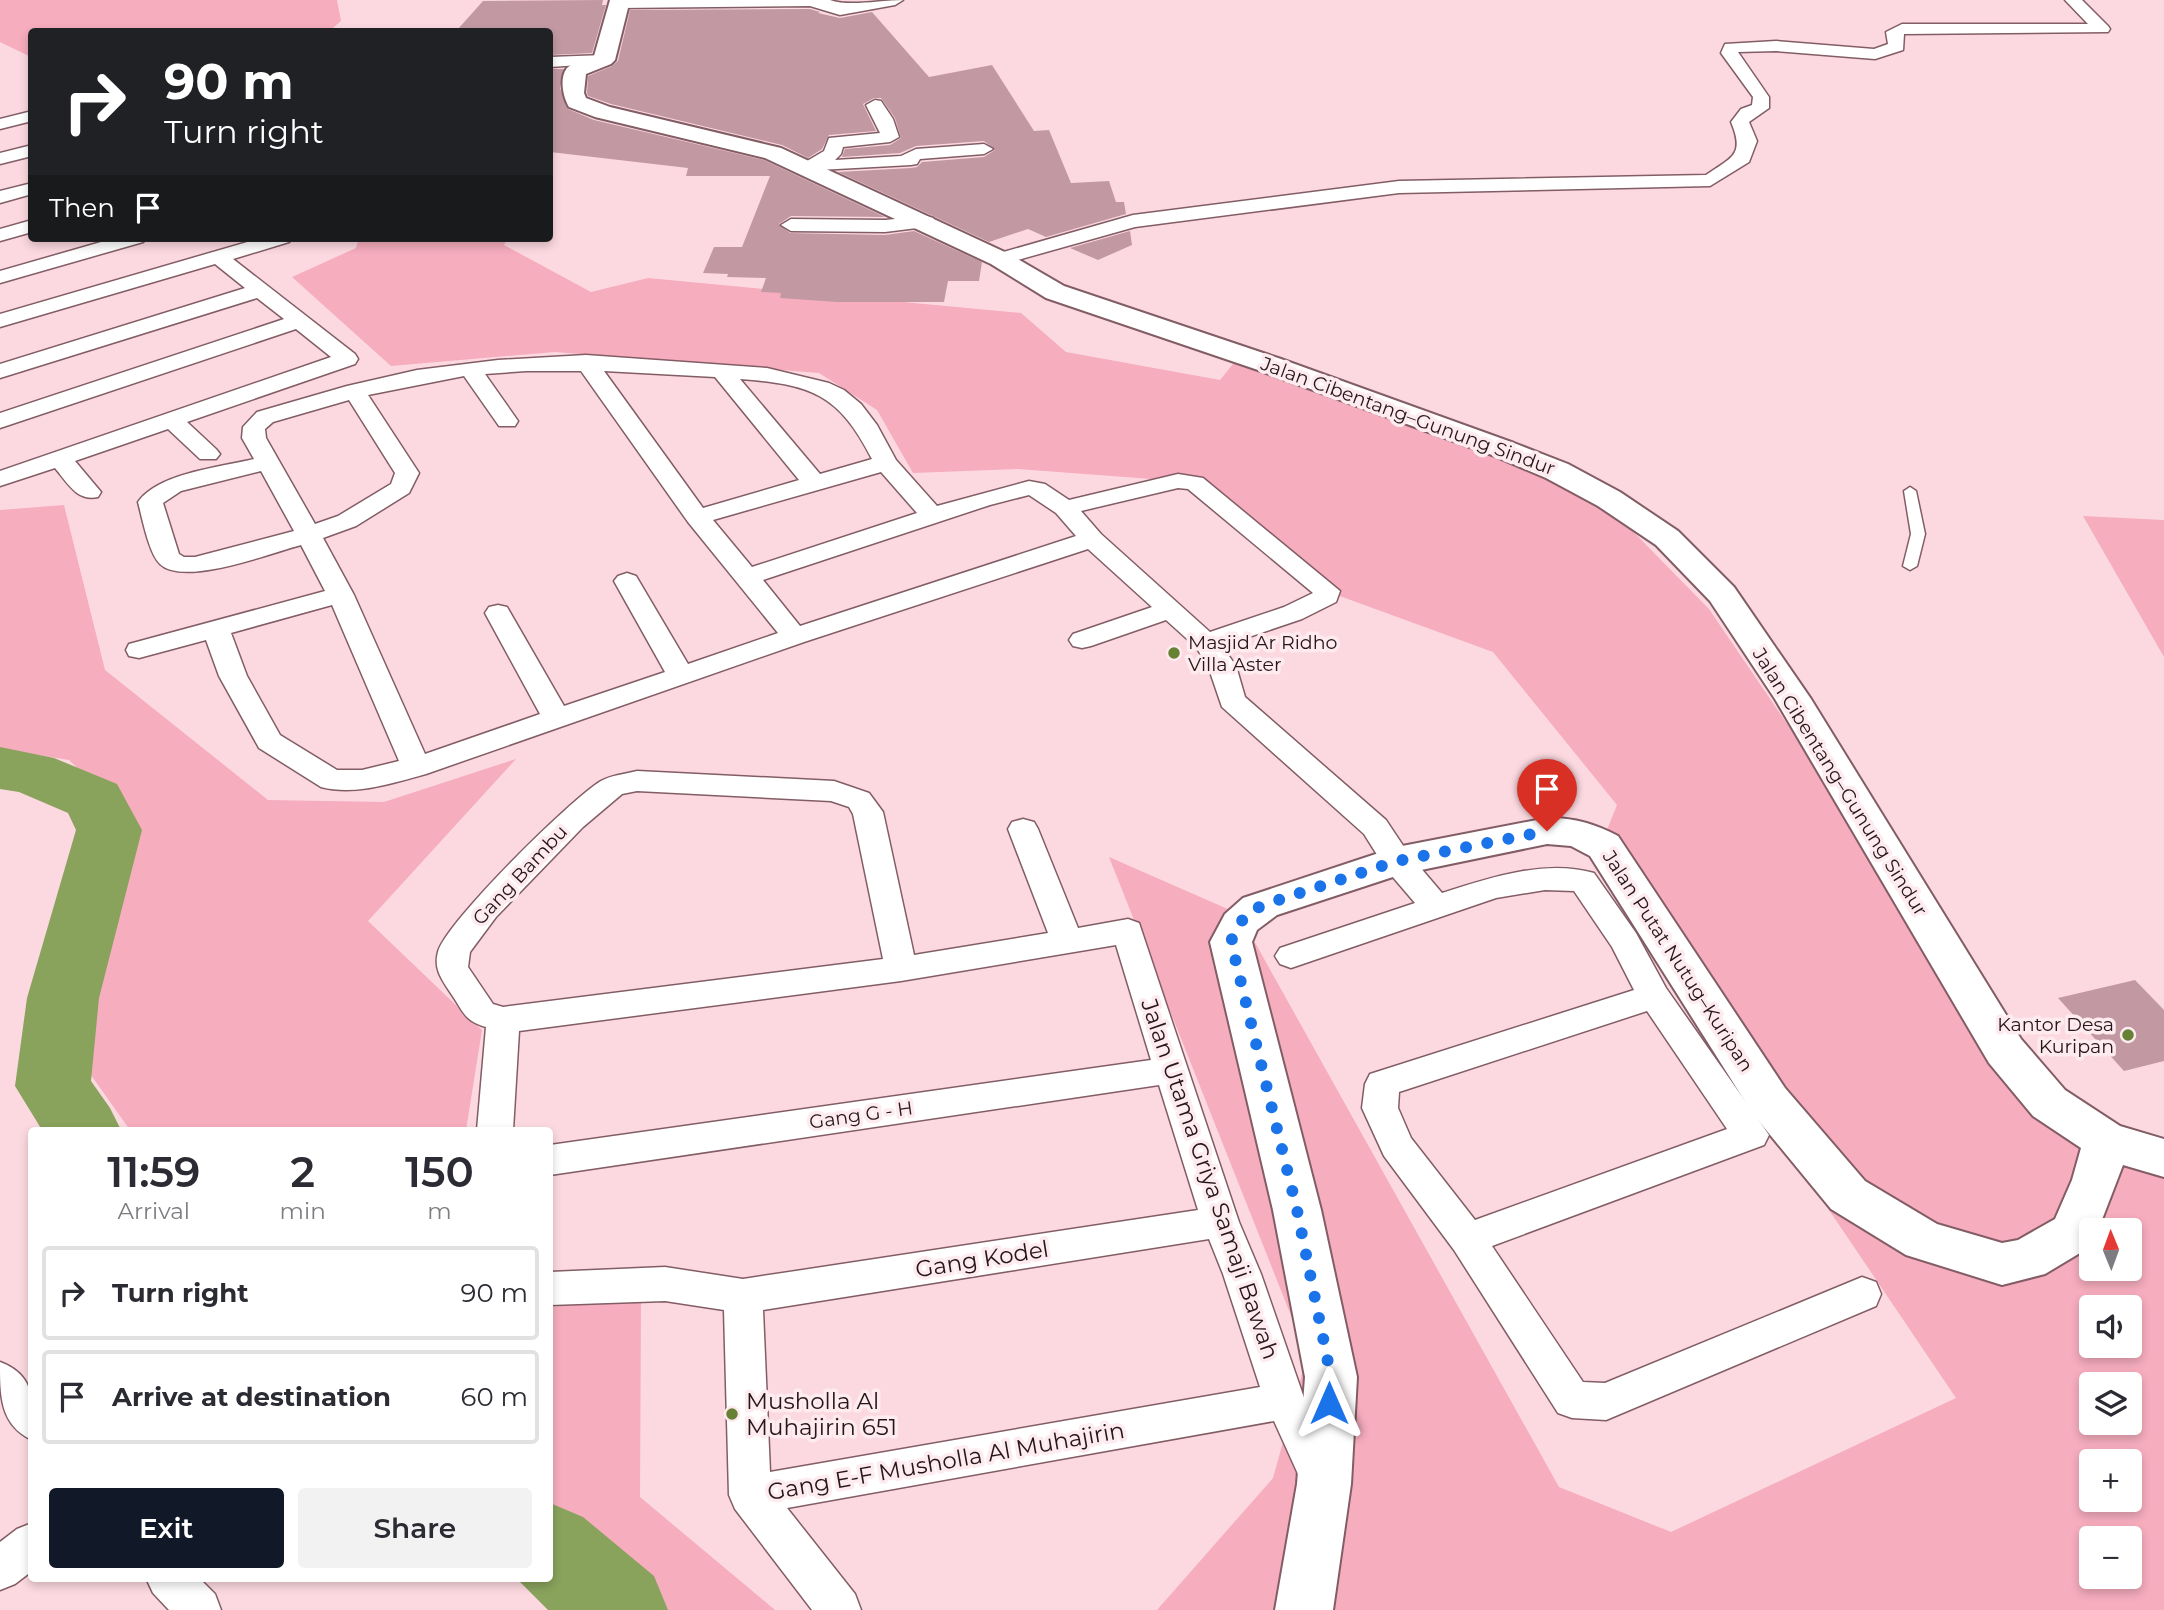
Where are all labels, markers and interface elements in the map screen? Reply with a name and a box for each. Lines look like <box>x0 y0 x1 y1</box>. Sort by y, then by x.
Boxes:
text: 90 m <box>164 52 294 111</box>
icon: right <box>49 56 140 147</box>
text: Turn right <box>164 112 324 151</box>
icon: arrive <box>129 189 167 227</box>
text: Then <box>49 192 115 224</box>
street label: Jalan Cibentang–Gunung Sindur <box>1257 352 1558 480</box>
place label: Masjid Ar Ridho Villa Aster <box>1188 631 1338 676</box>
street label: Jalan Cibentang–Gunung Sindur <box>1747 643 1932 920</box>
marker: Masjid Ar Ridho Villa Aster <box>1166 645 1182 661</box>
pin <box>1517 759 1577 831</box>
icon: arrive <box>1528 770 1566 808</box>
street label: Gang Bambu <box>468 820 572 930</box>
street label: Jalan Putat Nutug–Kuripan <box>1597 845 1758 1076</box>
street label: Jalan Utama Griya Samaji Bawah <box>1135 994 1285 1363</box>
place label: Kantor Desa Kuripan <box>1997 1013 2114 1058</box>
marker: Kantor Desa Kuripan <box>2120 1027 2136 1043</box>
street label: Gang G - H <box>808 1096 914 1134</box>
text: 11:59 <box>107 1146 200 1198</box>
text: 2 <box>290 1146 315 1198</box>
text: 150 <box>405 1146 474 1198</box>
text: Arrival <box>118 1197 190 1225</box>
text: min <box>280 1197 326 1225</box>
text: m <box>427 1197 452 1225</box>
north arrow <box>2079 1218 2142 1281</box>
map controls <box>2079 1218 2142 1589</box>
street label: Gang Kodel <box>913 1235 1051 1283</box>
icon: right <box>53 1274 91 1312</box>
text: Turn right <box>112 1277 248 1309</box>
text: 90 m <box>461 1277 528 1309</box>
button: sound <box>2079 1295 2142 1358</box>
position arrow <box>1292 1366 1366 1440</box>
button: layers <box>2079 1372 2142 1435</box>
icon: arrive <box>53 1378 91 1416</box>
text: Arrive at destination <box>112 1381 391 1413</box>
text: 60 m <box>461 1381 528 1413</box>
place label: Musholla Al Muhajirin 651 <box>746 1387 897 1441</box>
marker: Musholla Al Muhajirin 651 <box>724 1406 740 1422</box>
street label: Gang E-F Musholla Al Muhajirin <box>765 1416 1127 1506</box>
button: + <box>2079 1449 2142 1512</box>
button: Exit <box>49 1488 284 1568</box>
button: Share <box>298 1488 532 1568</box>
button: − <box>2079 1526 2142 1589</box>

